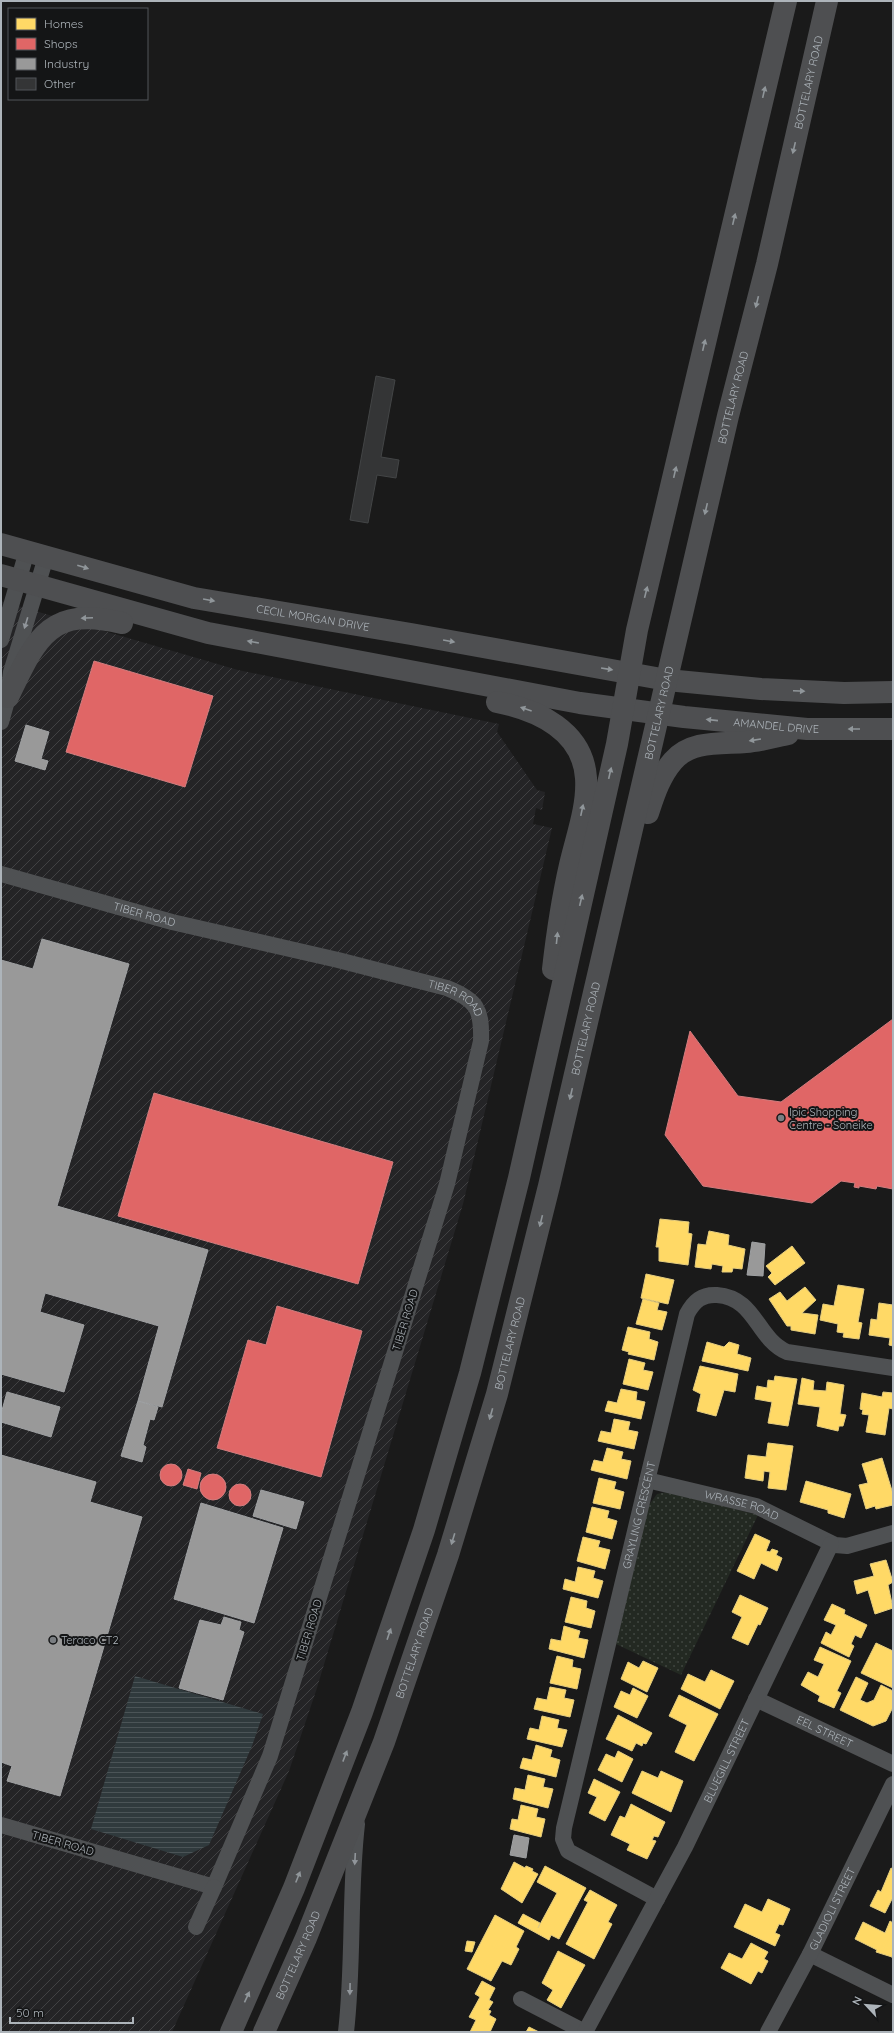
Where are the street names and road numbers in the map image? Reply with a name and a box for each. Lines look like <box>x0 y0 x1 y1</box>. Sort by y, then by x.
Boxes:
street label: BOTTELARY ROAD <box>791 34 826 130</box>
street label: BOTTELARY ROAD <box>715 349 751 445</box>
street label: CECIL MORGAN DRIVE <box>255 601 371 634</box>
street label: BOTTELARY ROAD <box>641 665 677 761</box>
street label: AMANDEL DRIVE <box>733 715 819 736</box>
street label: TIBER ROAD <box>112 899 177 930</box>
street label: TIBER ROAD <box>426 976 486 1018</box>
street label: BOTTELARY ROAD <box>568 980 603 1076</box>
street label: TIBER ROAD <box>389 1287 421 1353</box>
street label: BOTTELARY ROAD <box>491 1295 528 1391</box>
street label: GRAYLING CRESCENT <box>619 1459 659 1570</box>
street label: WRASSE ROAD <box>703 1487 781 1523</box>
street label: TIBER ROAD <box>293 1597 325 1663</box>
street label: BOTTELARY ROAD <box>392 1606 437 1700</box>
street label: EEL STREET <box>794 1712 855 1751</box>
street label: BLUEGILL STREET <box>700 1716 753 1805</box>
street label: TIBER ROAD <box>30 1827 96 1859</box>
street label: GLADIOLI STREET <box>806 1865 858 1953</box>
street label: BOTTELARY ROAD <box>272 1909 323 2002</box>

